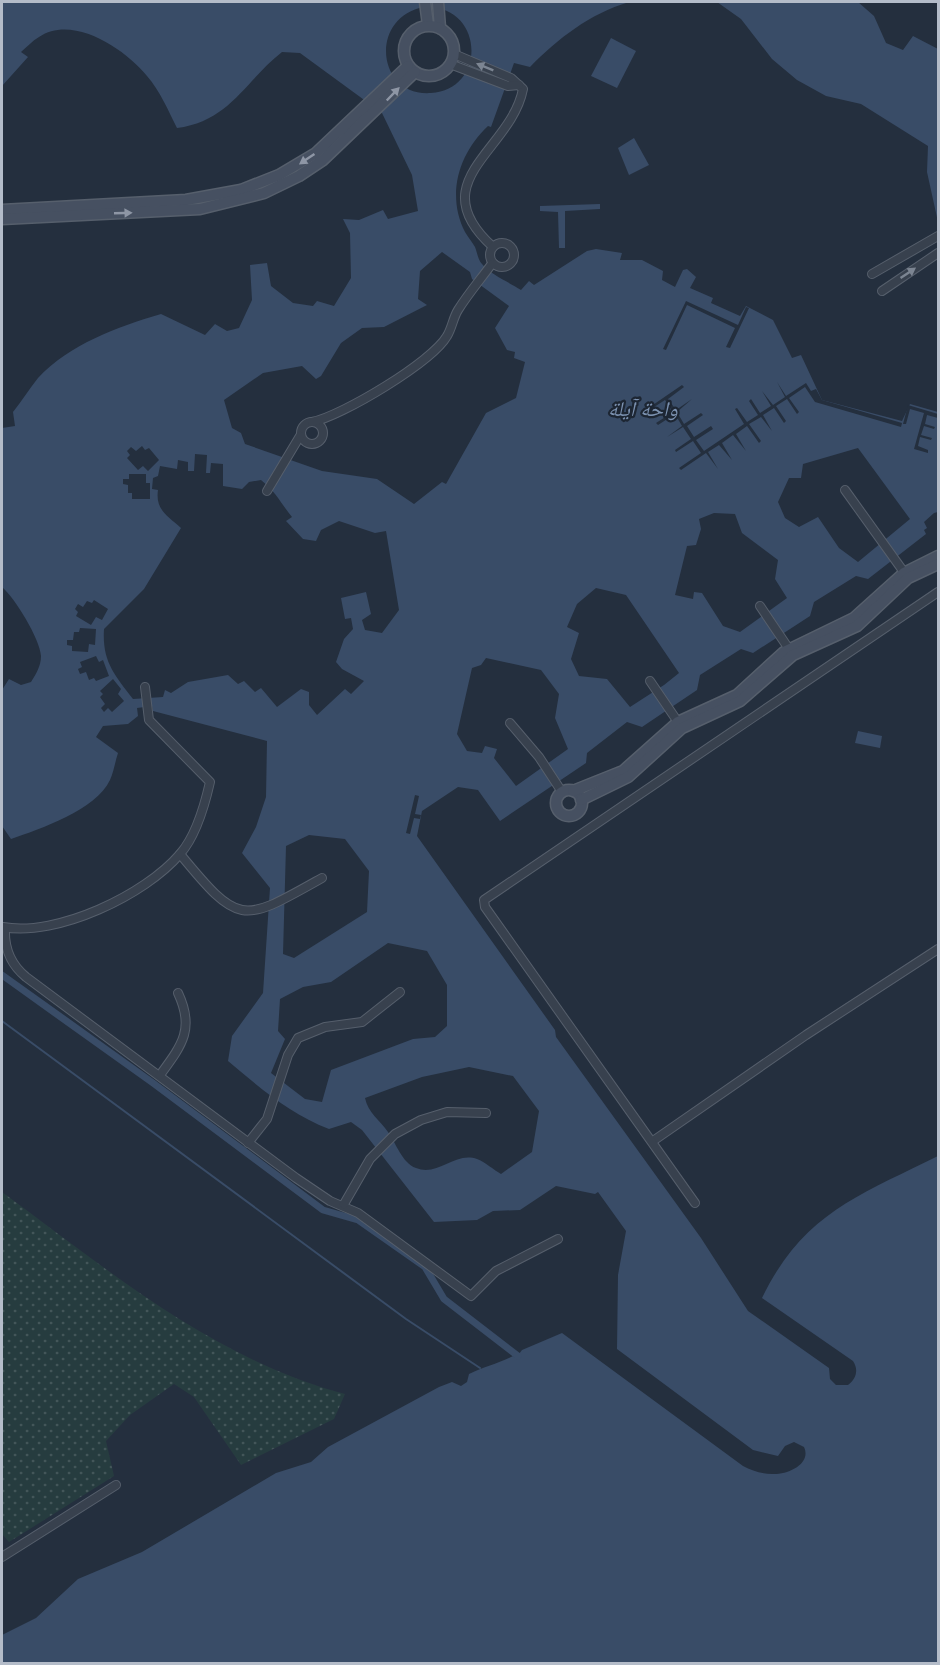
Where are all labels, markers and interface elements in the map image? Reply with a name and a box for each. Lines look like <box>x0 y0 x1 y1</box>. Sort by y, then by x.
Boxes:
one-way arrow <box>476 62 494 71</box>
one-way arrow <box>386 87 400 102</box>
one-way arrow <box>299 153 315 164</box>
one-way arrow <box>113 209 132 218</box>
one-way arrow <box>900 267 916 279</box>
water label: واحة آيلة <box>608 395 678 422</box>

